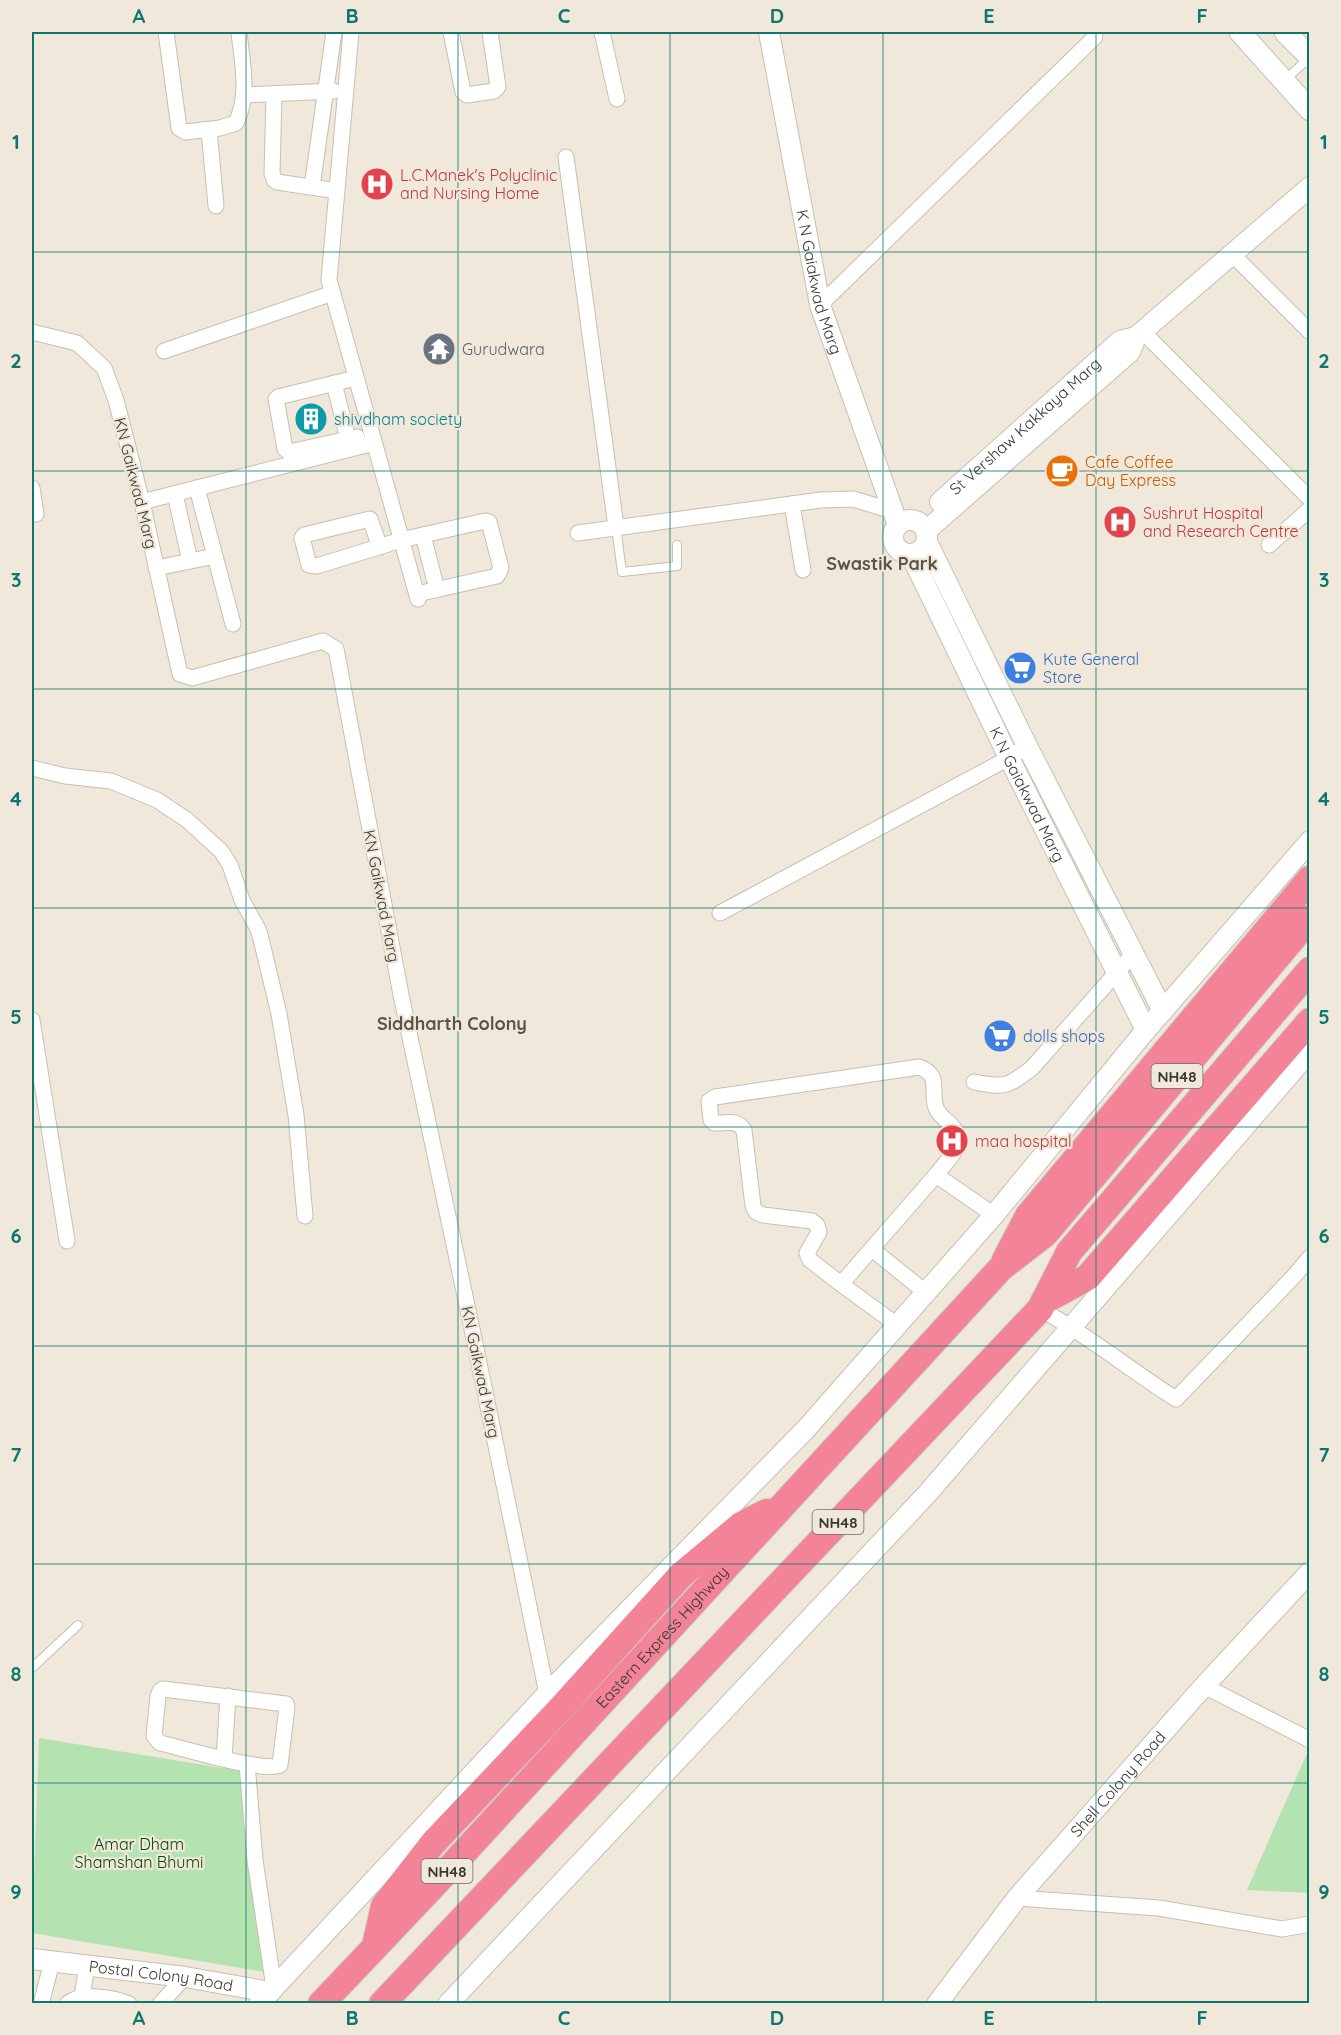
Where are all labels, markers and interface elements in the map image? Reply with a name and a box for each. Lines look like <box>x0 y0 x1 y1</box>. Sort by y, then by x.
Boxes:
text: A <box>133 3 146 28</box>
text: B <box>345 3 359 28</box>
text: C <box>558 3 571 28</box>
text: D <box>770 3 784 28</box>
text: E <box>983 3 995 28</box>
text: F <box>1196 3 1208 28</box>
text: 1 <box>12 129 20 154</box>
text: 1 <box>1320 129 1328 154</box>
place label: L.C.Manek's Polyclinic and Nursing Home <box>400 165 557 203</box>
hospital icon: L.C.Manek's Polyclinic and Nursing Home <box>359 166 395 202</box>
street label: K N Gaiakwad Marg <box>792 208 847 357</box>
temple icon: Gurudwara <box>421 331 457 367</box>
place label: Gurudwara <box>462 339 545 359</box>
text: 2 <box>10 348 22 373</box>
text: 2 <box>1318 348 1330 373</box>
street label: St Vershaw Kakkaya Marg <box>945 353 1105 499</box>
building icon: shivdham society <box>293 401 329 437</box>
place label: shivdham society <box>334 409 462 429</box>
street label: KN Gaikwad Marg <box>110 415 162 551</box>
place label: Cafe Coffee Day Express <box>1085 452 1176 490</box>
cafe icon: Cafe Coffee Day Express <box>1044 453 1080 489</box>
place label: Sushrut Hospital and Research Centre <box>1143 503 1299 541</box>
hospital icon: Sushrut Hospital and Research Centre <box>1102 504 1138 540</box>
district label: Swastik Park <box>826 552 938 575</box>
text: 3 <box>11 567 21 592</box>
text: 3 <box>1319 567 1329 592</box>
place label: Kute General Store <box>1043 649 1139 687</box>
supermarket icon: Kute General Store <box>1002 650 1038 686</box>
street label: K N Gaiakwad Marg <box>985 723 1070 865</box>
text: 4 <box>10 786 22 811</box>
text: 4 <box>1318 786 1330 811</box>
street label: KN Gaikwad Marg <box>359 828 405 964</box>
text: 5 <box>10 1004 22 1029</box>
text: 5 <box>1318 1004 1330 1029</box>
district label: Siddharth Colony <box>377 1012 527 1035</box>
supermarket icon: dolls shops <box>982 1018 1018 1054</box>
place label: dolls shops <box>1023 1026 1105 1046</box>
road number: NH48 <box>1152 1064 1202 1088</box>
hospital icon: maa hospital <box>934 1123 970 1159</box>
place label: maa hospital <box>975 1131 1072 1151</box>
text: 6 <box>10 1223 22 1248</box>
text: 6 <box>1318 1223 1330 1248</box>
street label: KN Gaikwad Marg <box>457 1304 505 1440</box>
text: 7 <box>11 1442 22 1467</box>
text: 7 <box>1319 1442 1330 1467</box>
road number: NH48 <box>812 1510 864 1534</box>
street label: Eastern Express Highway <box>592 1562 732 1712</box>
text: 8 <box>11 1661 22 1686</box>
text: 8 <box>1319 1661 1330 1686</box>
street label: Shell Colony Road <box>1066 1727 1170 1841</box>
park label: Amar Dham Shamshan Bhumi <box>75 1834 203 1872</box>
road number: NH48 <box>422 1859 472 1883</box>
text: 9 <box>10 1879 22 1904</box>
text: 9 <box>1318 1879 1330 1904</box>
street label: Postal Colony Road <box>88 1956 235 1995</box>
text: A <box>133 2005 146 2030</box>
text: B <box>345 2005 359 2030</box>
text: C <box>558 2005 571 2030</box>
text: D <box>770 2005 784 2030</box>
text: E <box>983 2005 995 2030</box>
text: F <box>1196 2005 1208 2030</box>

